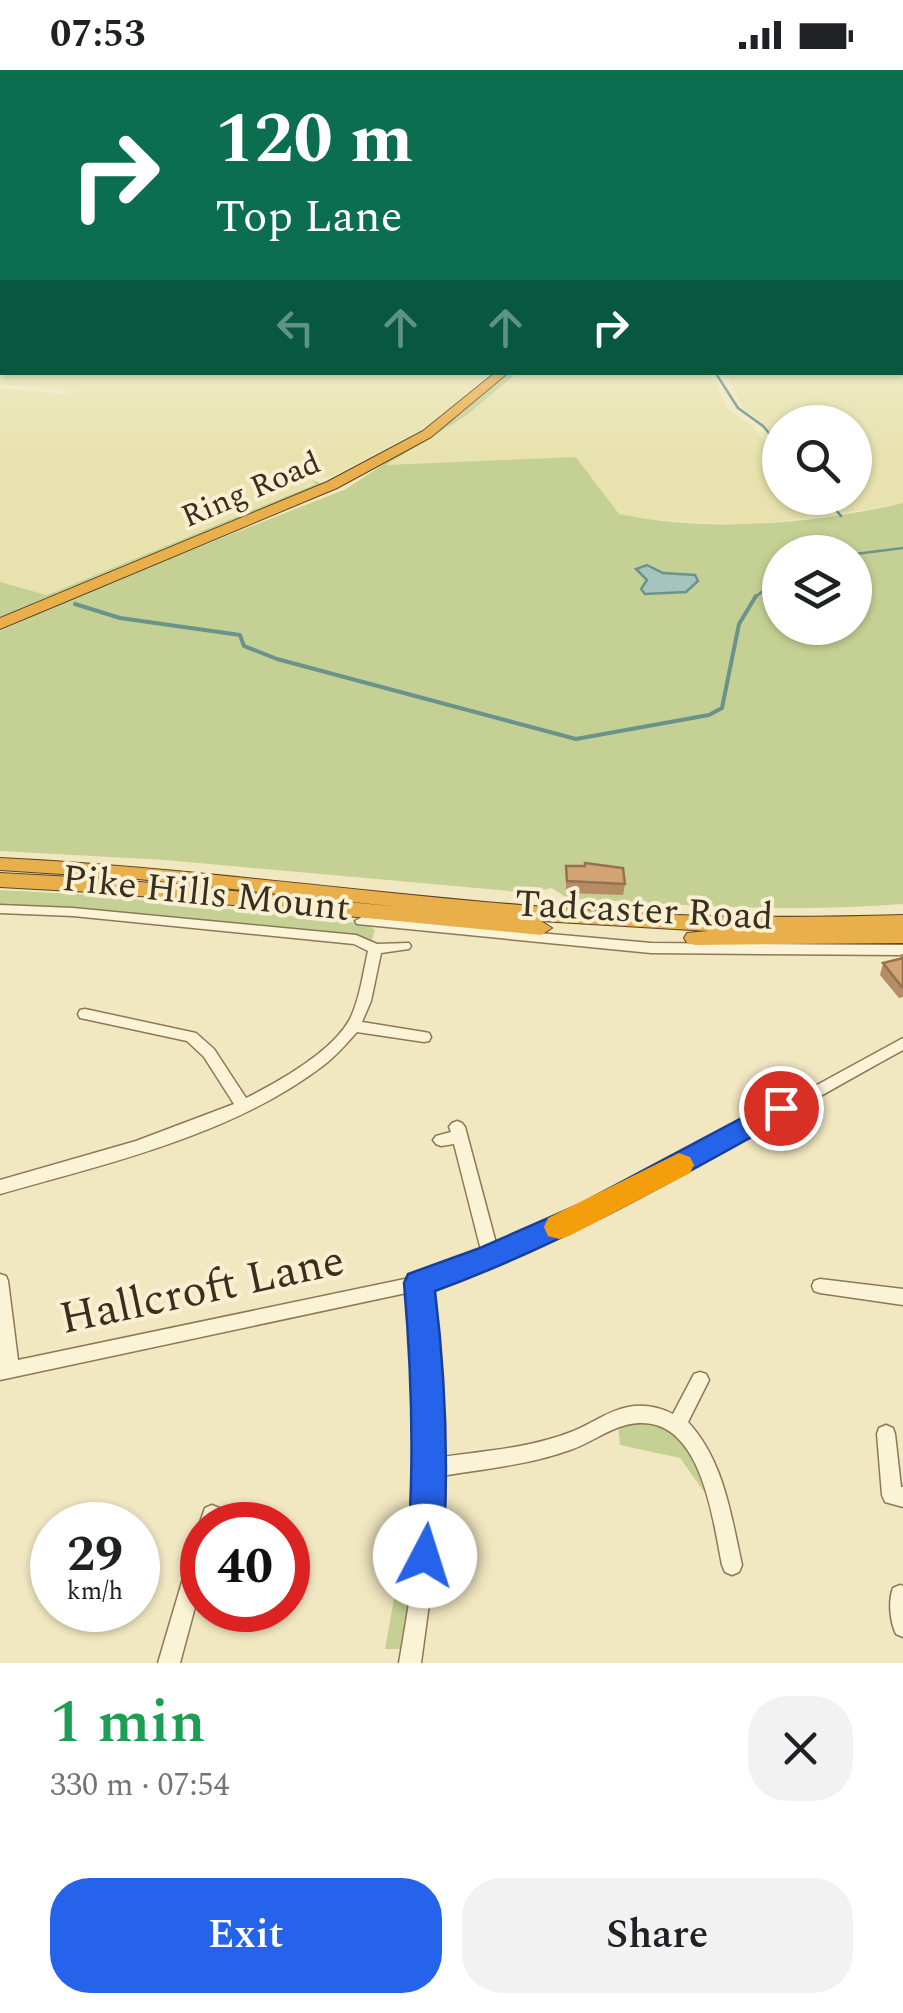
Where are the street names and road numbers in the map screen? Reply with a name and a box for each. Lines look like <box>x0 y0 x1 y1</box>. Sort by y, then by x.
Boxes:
street label: Ring Road <box>174 439 328 541</box>
street label: Pike Hills Mount <box>59 850 353 938</box>
street label: Tadcaster Road <box>513 875 775 947</box>
street label: Hallcroft Lane <box>53 1226 351 1354</box>

